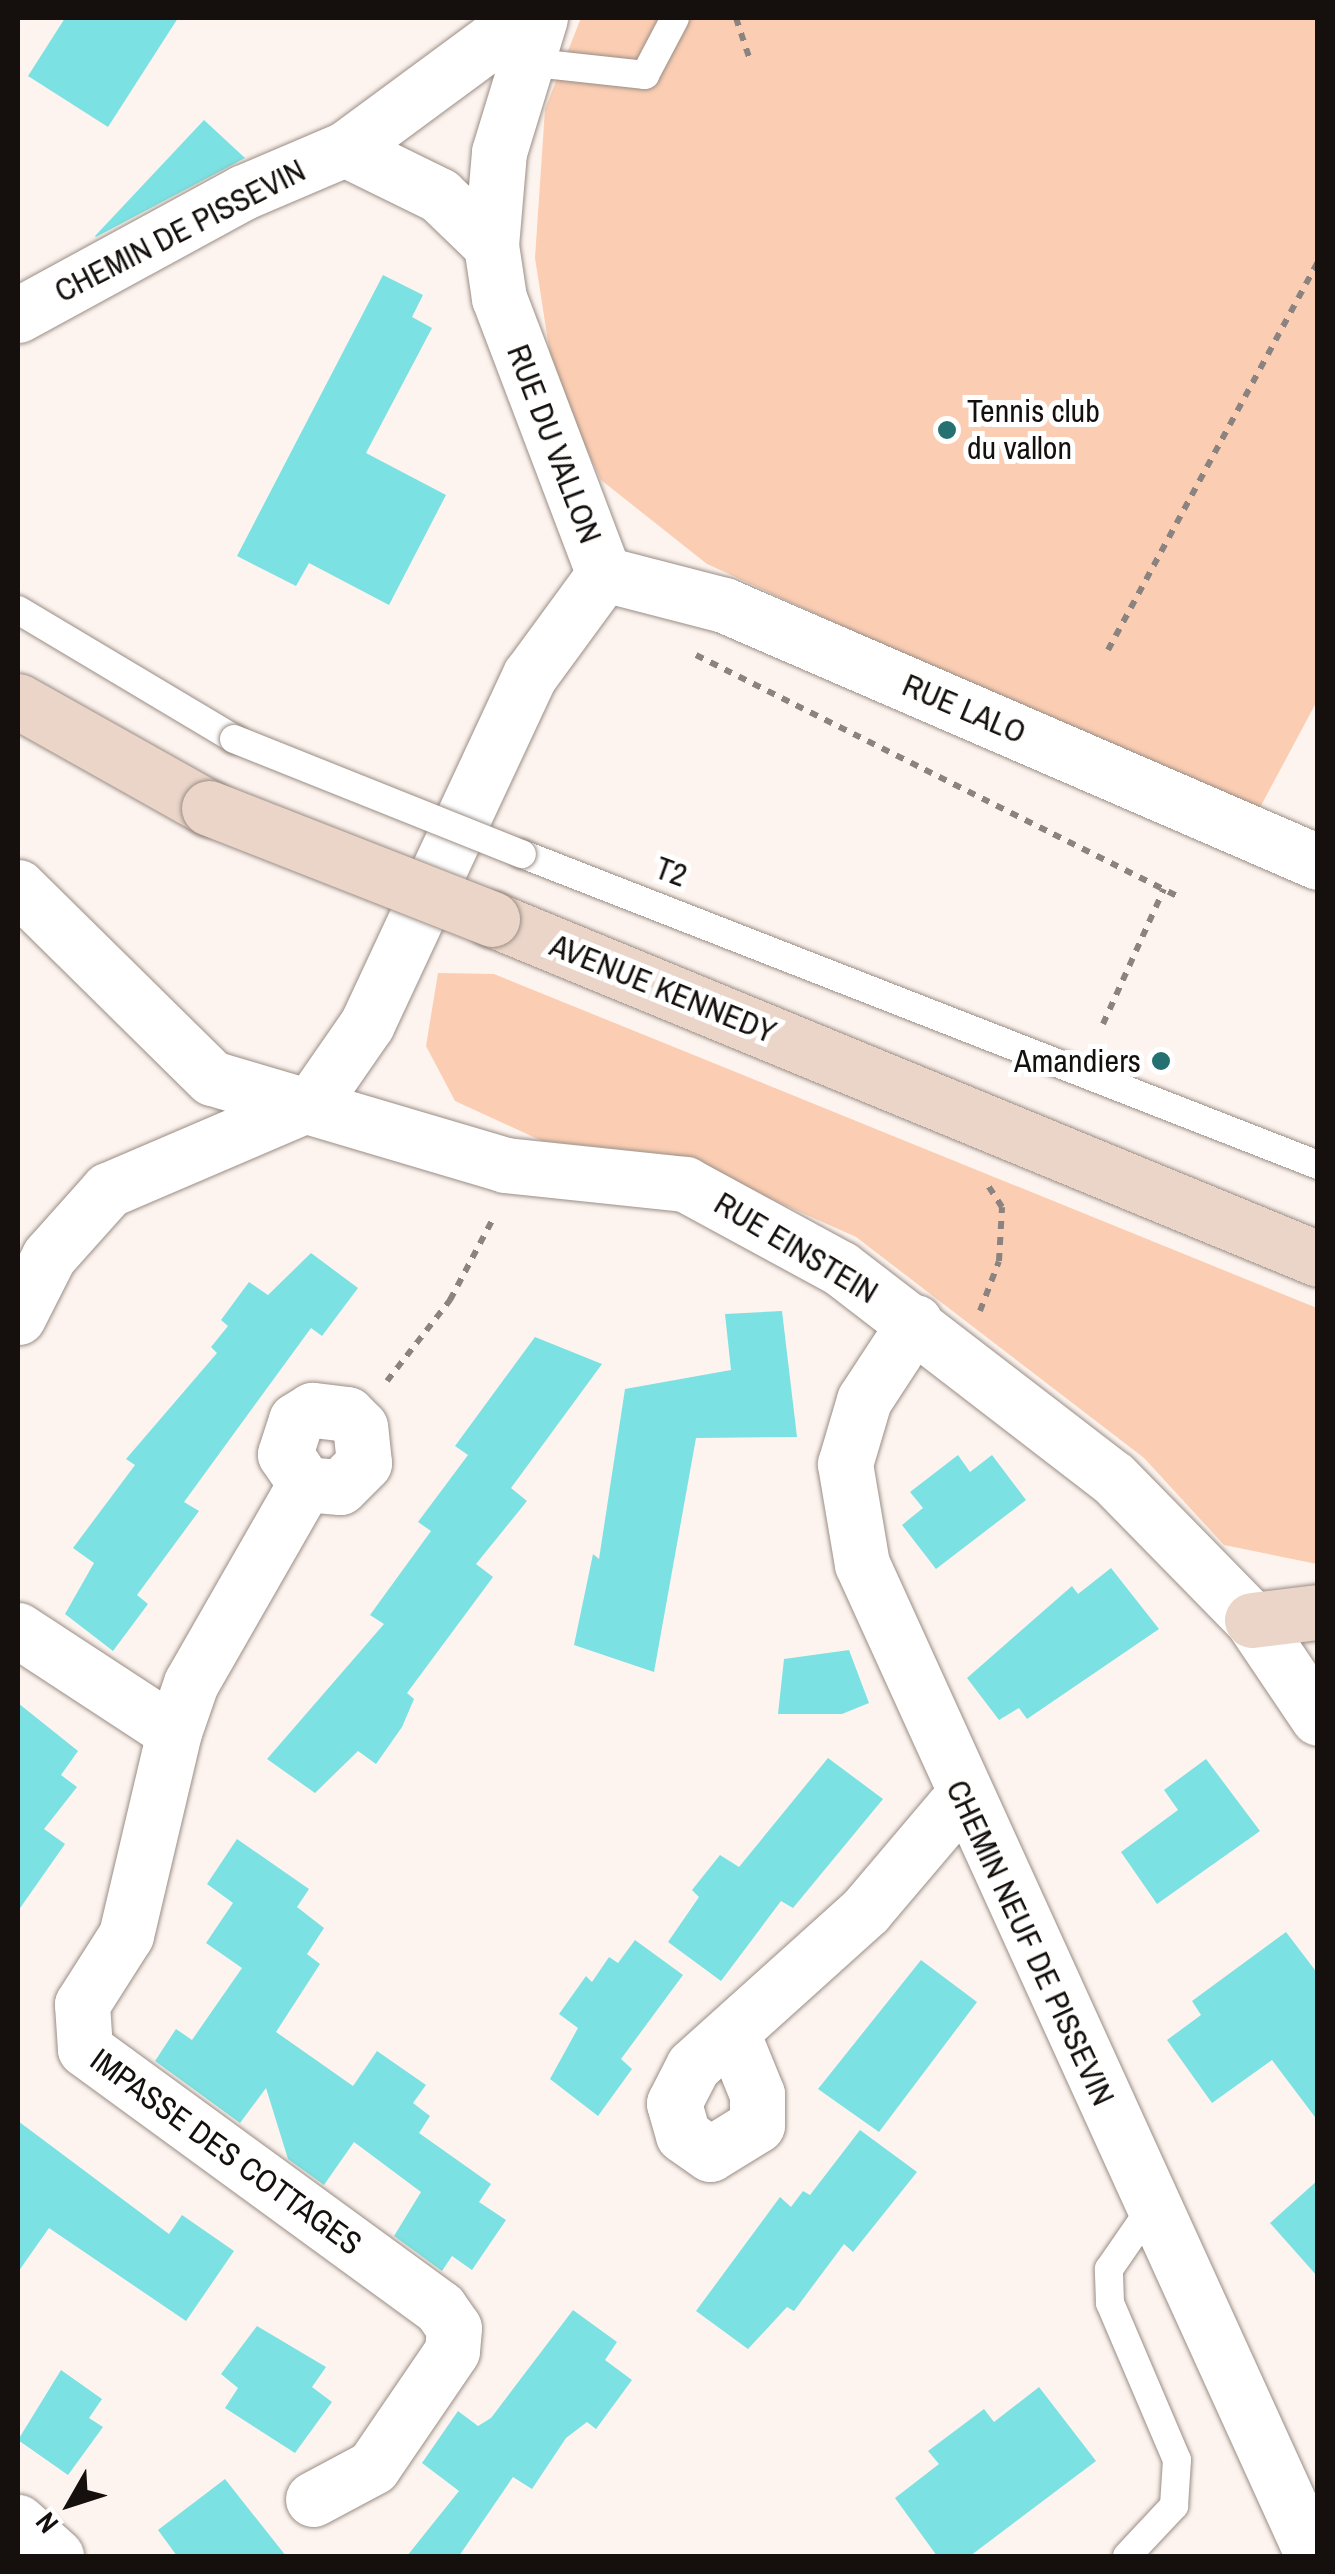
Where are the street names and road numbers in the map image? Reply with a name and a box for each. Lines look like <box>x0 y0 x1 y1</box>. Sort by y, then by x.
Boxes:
street label: CHEMIN DE PISSEVIN <box>49 151 311 311</box>
street label: RUE DU VALLON <box>499 339 609 549</box>
street label: RUE LALO <box>897 666 1031 752</box>
street label: T2 <box>650 849 692 895</box>
street label: AVENUE KENNEDY <box>544 926 782 1052</box>
street label: RUE EINSTEIN <box>707 1184 885 1312</box>
street label: CHEMIN NEUF DE PISSEVIN <box>938 1774 1122 2112</box>
street label: IMPASSE DES COTTAGES <box>83 2041 369 2263</box>

